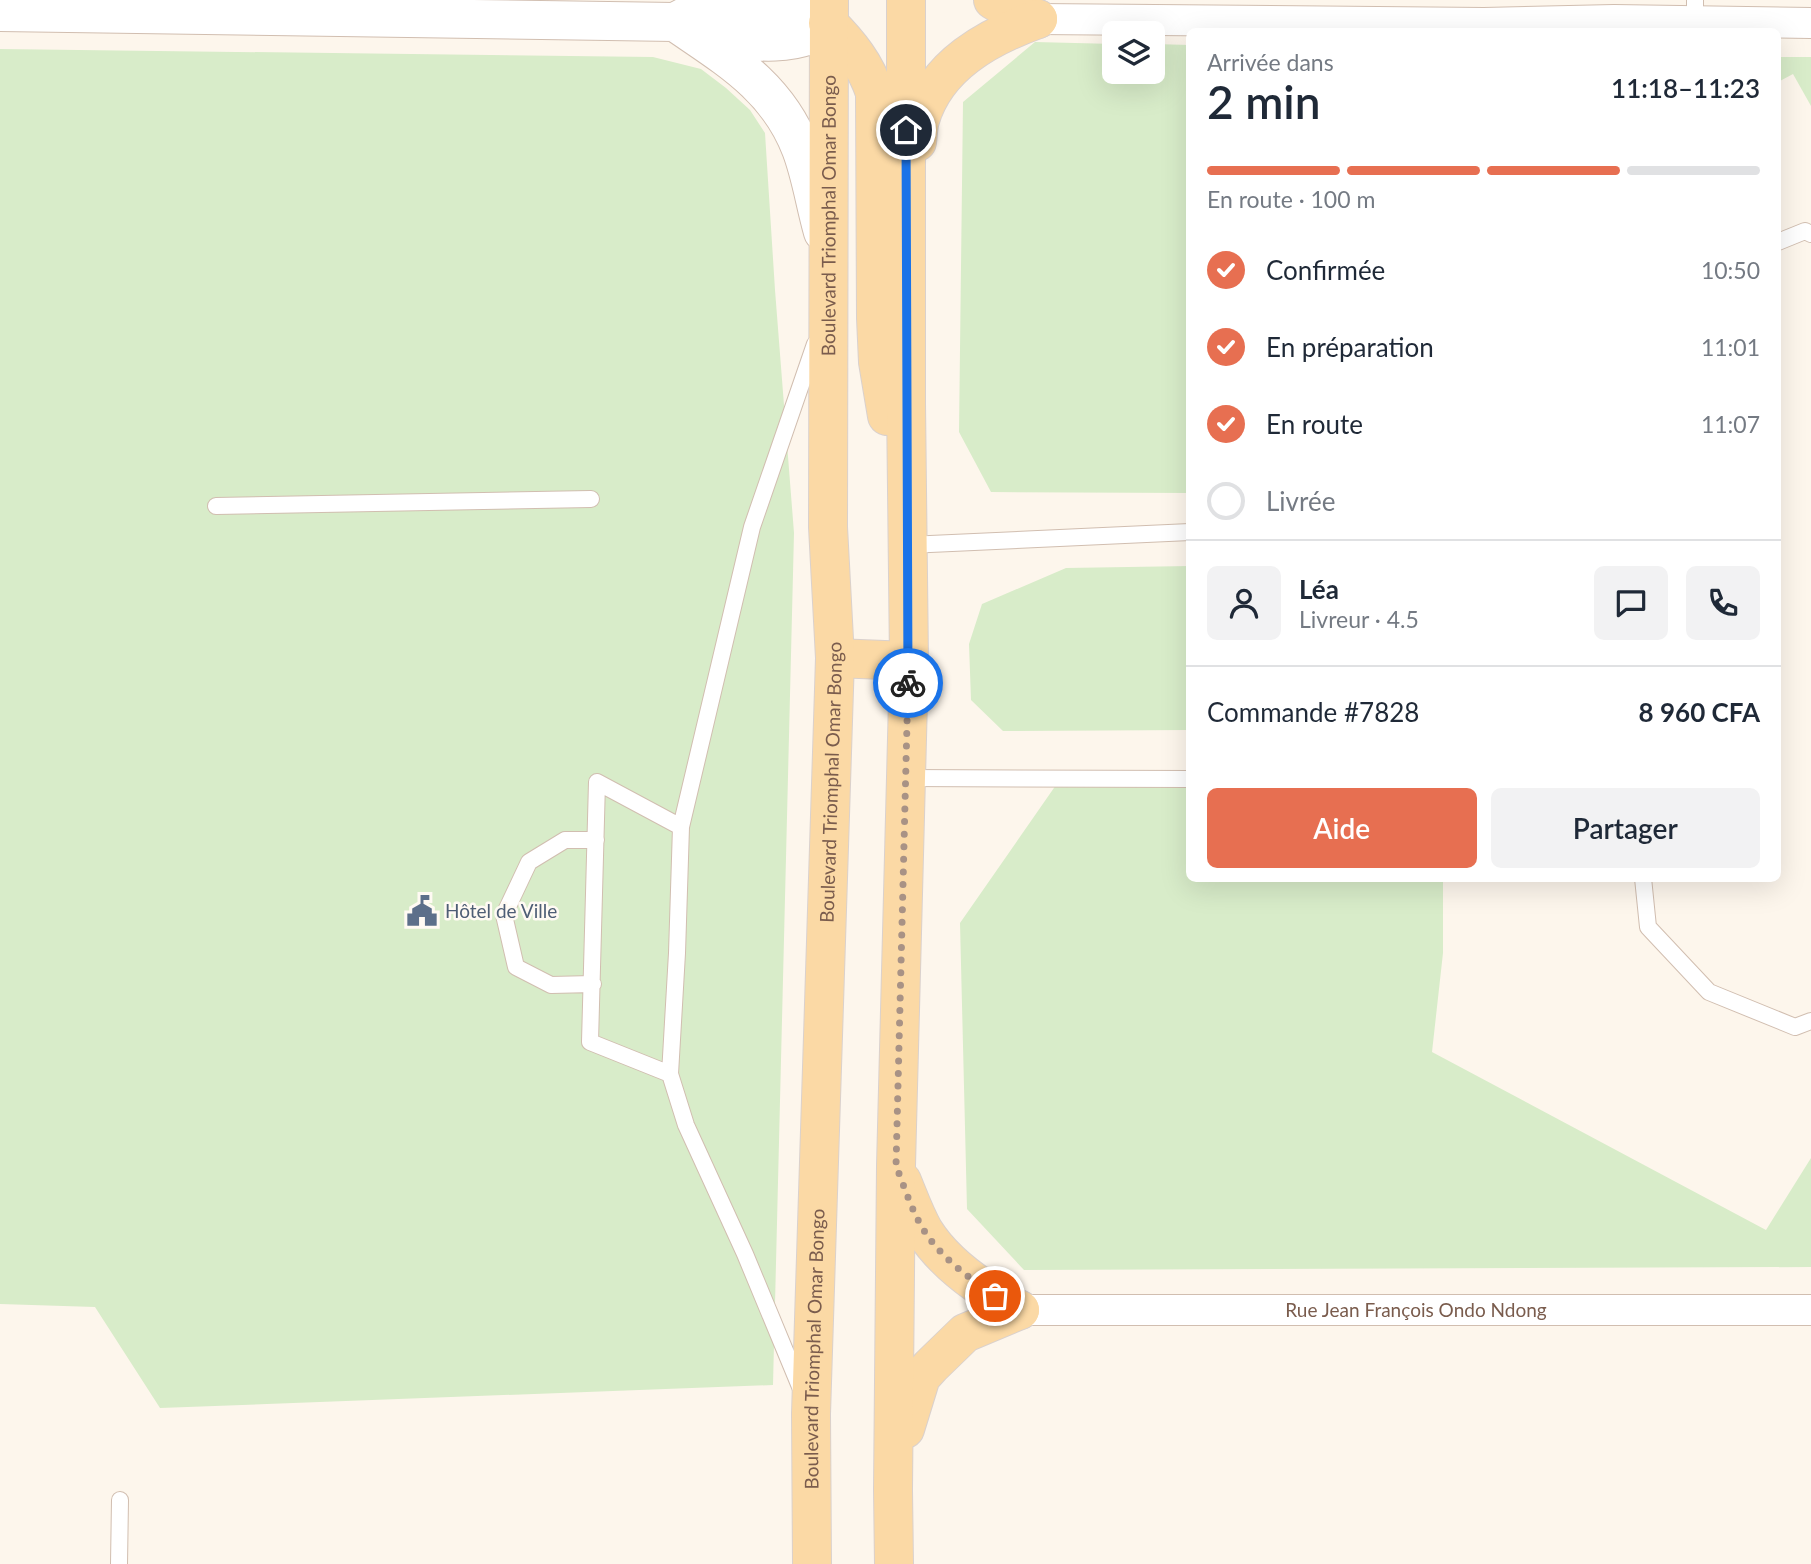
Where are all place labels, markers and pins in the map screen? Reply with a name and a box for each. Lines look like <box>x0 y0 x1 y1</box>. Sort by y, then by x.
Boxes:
pin <box>876 100 936 160</box>
public building icon: Hôtel de Ville <box>405 894 439 928</box>
place label: Hôtel de Ville <box>445 899 557 922</box>
pin <box>965 1266 1025 1326</box>

